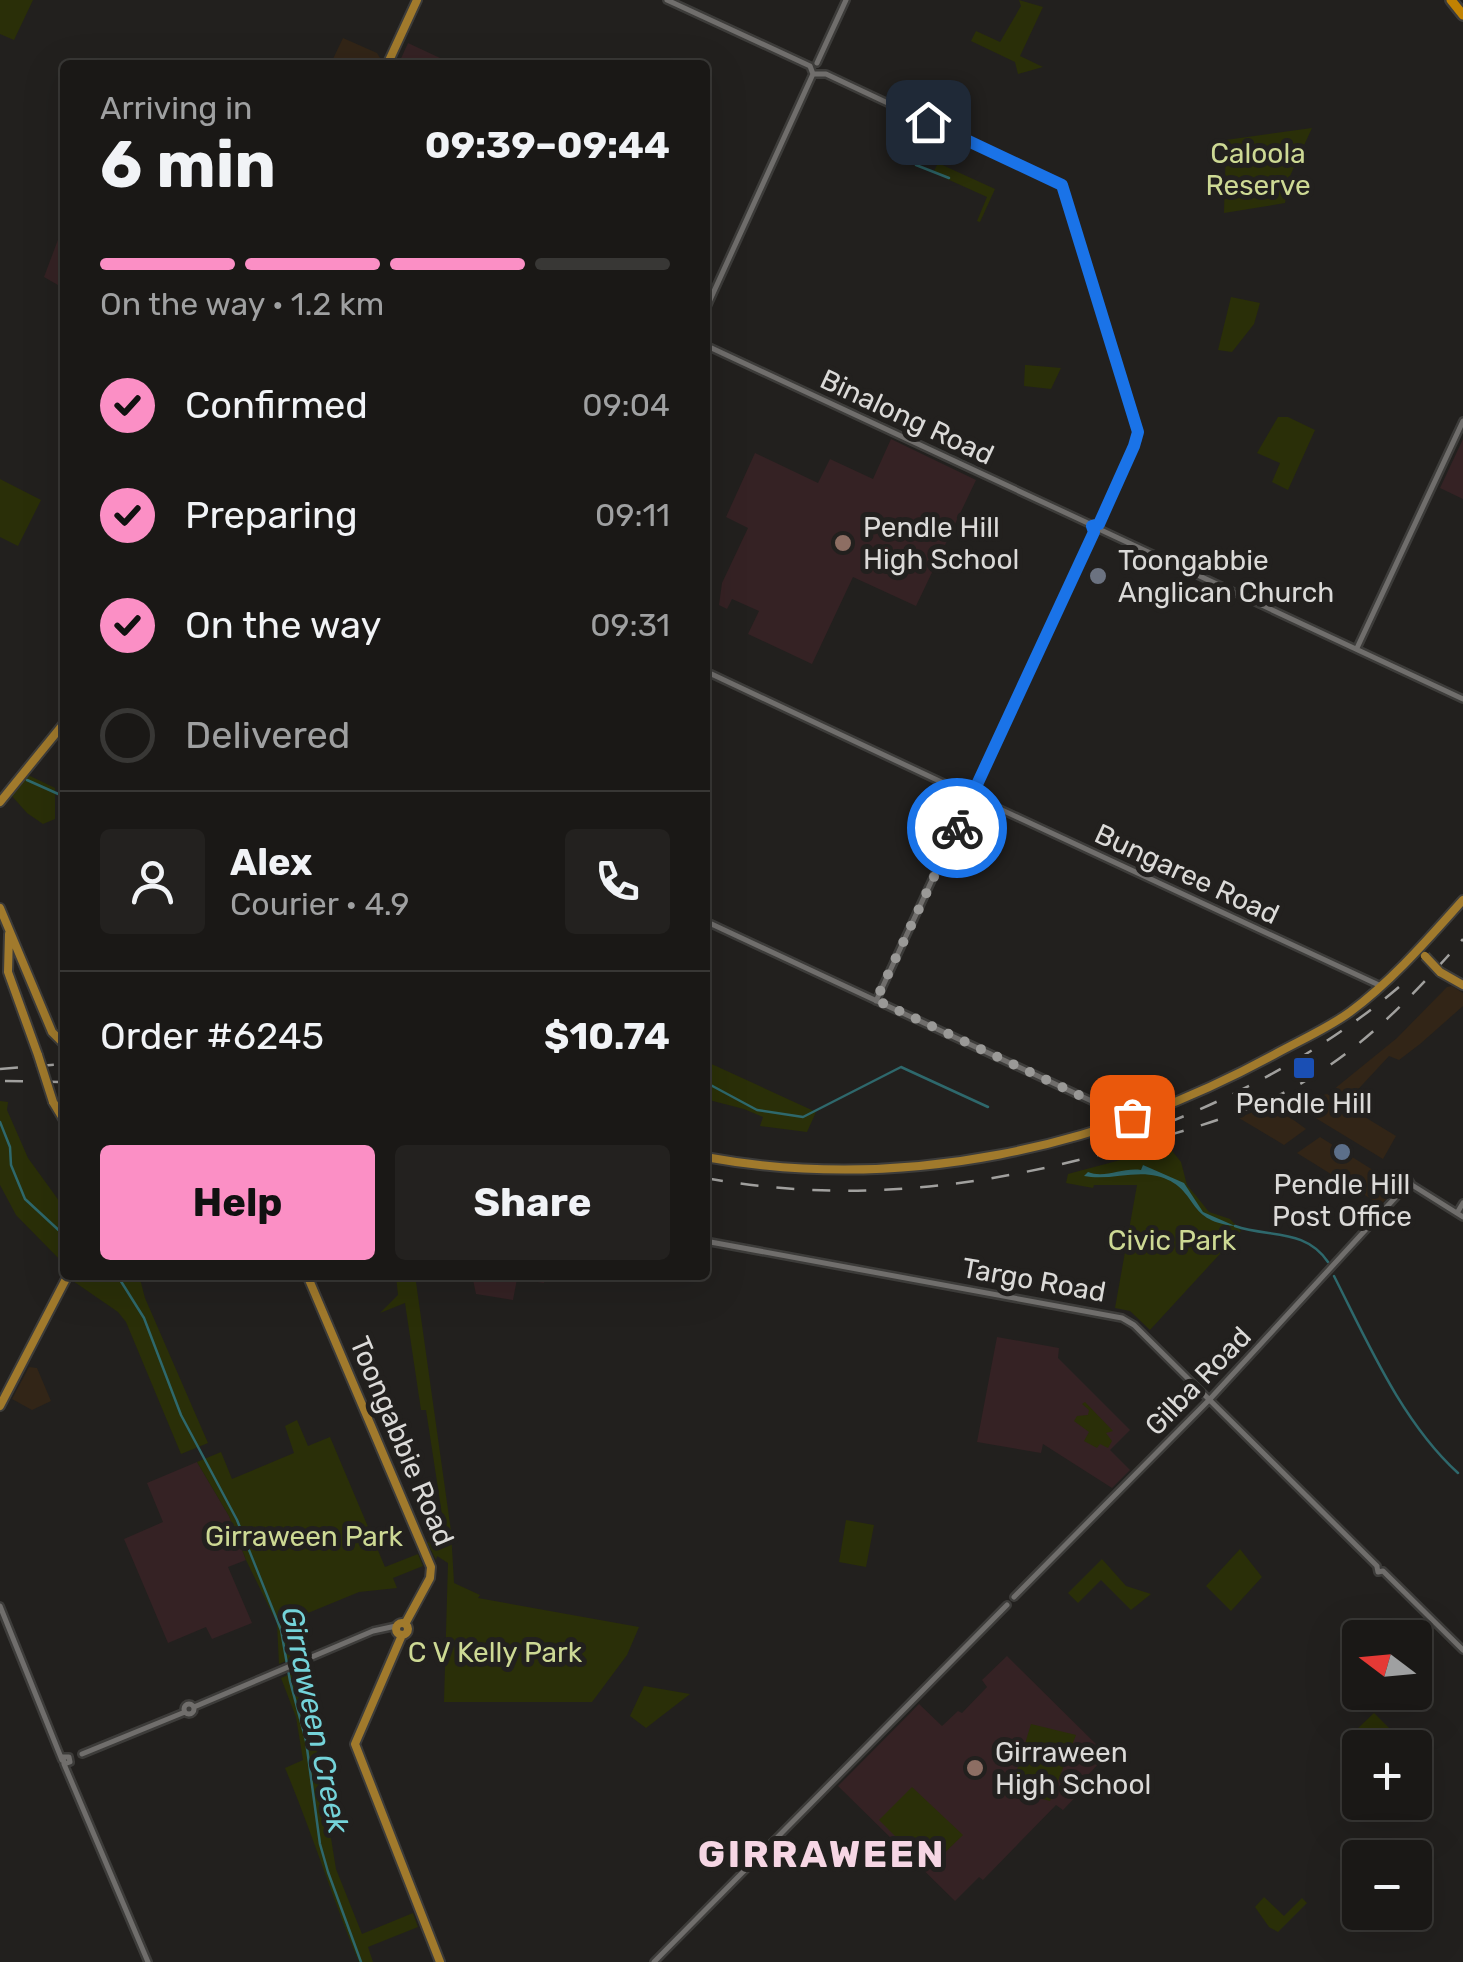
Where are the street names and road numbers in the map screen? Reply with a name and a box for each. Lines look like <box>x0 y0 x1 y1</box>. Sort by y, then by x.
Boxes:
street label: Binalong Road <box>815 362 999 472</box>
street label: Bungaree Road <box>1090 817 1284 931</box>
street label: Targo Road <box>960 1251 1108 1309</box>
street label: Gilba Road <box>1138 1320 1258 1442</box>
street label: Toongabbie Road <box>343 1332 461 1550</box>

